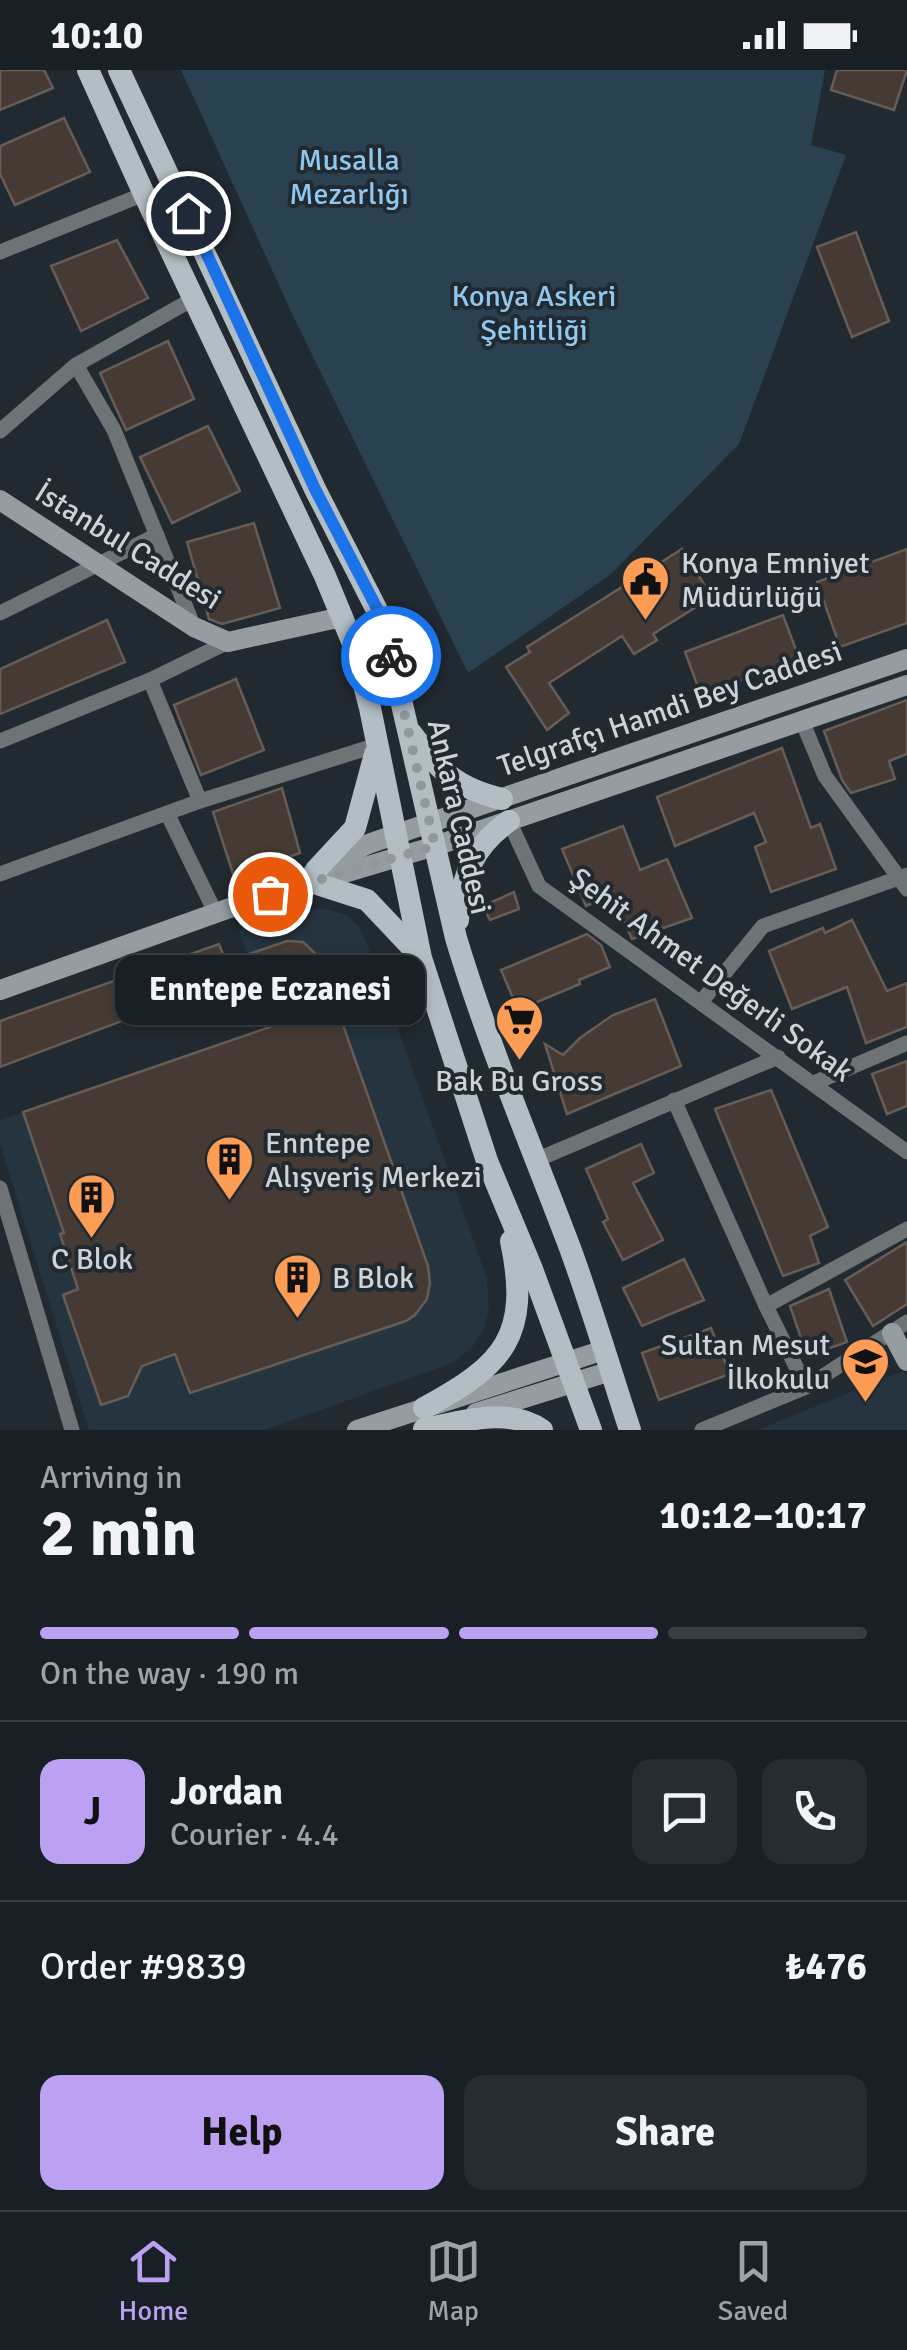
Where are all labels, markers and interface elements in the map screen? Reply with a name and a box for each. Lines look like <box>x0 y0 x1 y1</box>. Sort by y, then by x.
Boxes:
text: 10:10 <box>50 12 143 59</box>
park label: Musalla Mezarlığı <box>289 142 409 213</box>
pin <box>146 171 231 256</box>
icon: home <box>161 186 216 241</box>
park label: Konya Askeri Şehitliği <box>452 278 616 349</box>
street label: İstanbul Caddesi <box>28 474 228 618</box>
place label: Konya Emniyet Müdürlüğü <box>681 545 870 616</box>
public building icon: Konya Emniyet Müdürlüğü <box>620 554 672 622</box>
courier <box>341 606 441 706</box>
icon: bike <box>364 629 419 684</box>
street label: Telgrafçı Hamdi Bey Caddesi <box>493 633 847 785</box>
street label: Ankara Caddesi <box>419 716 499 918</box>
pin <box>228 852 313 937</box>
street label: Şehit Ahmet Değerli Sokak <box>562 860 860 1090</box>
icon: bag <box>243 867 298 922</box>
callout: Enntepe Eczanesi <box>115 954 425 1024</box>
text: Enntepe Eczanesi <box>149 970 391 1009</box>
supermarket icon: Bak Bu Gross <box>493 994 545 1062</box>
place label: Bak Bu Gross <box>435 1063 603 1100</box>
place label: Enntepe Alışveriş Merkezi <box>265 1125 482 1196</box>
building icon: Enntepe Alışveriş Merkezi <box>204 1134 256 1202</box>
building icon: C Blok <box>66 1172 118 1240</box>
place label: C Blok <box>51 1241 133 1278</box>
building icon: B Blok <box>271 1252 323 1320</box>
place label: B Blok <box>332 1260 414 1297</box>
place label: Sultan Mesut İlkokulu <box>661 1327 830 1398</box>
school or university icon: Sultan Mesut İlkokulu <box>839 1336 891 1404</box>
text: Arriving in <box>40 1458 182 1497</box>
text: 10:12–10:17 <box>659 1492 867 1539</box>
text: 2 min <box>40 1494 197 1574</box>
text: On the way · 190 m <box>40 1654 299 1693</box>
button: chat <box>632 1759 737 1864</box>
button: phone <box>762 1759 867 1864</box>
text: Jordan <box>170 1768 283 1815</box>
text: J <box>84 1788 101 1835</box>
text: Courier · 4.4 <box>170 1815 339 1854</box>
text: Order #9839 <box>40 1943 247 1990</box>
text: ₺476 <box>785 1943 867 1990</box>
button: Help <box>40 2075 444 2190</box>
button: Share <box>464 2075 867 2190</box>
tab: Home <box>119 2234 188 2328</box>
tab: Map <box>426 2234 481 2328</box>
tab: Saved <box>718 2234 788 2328</box>

